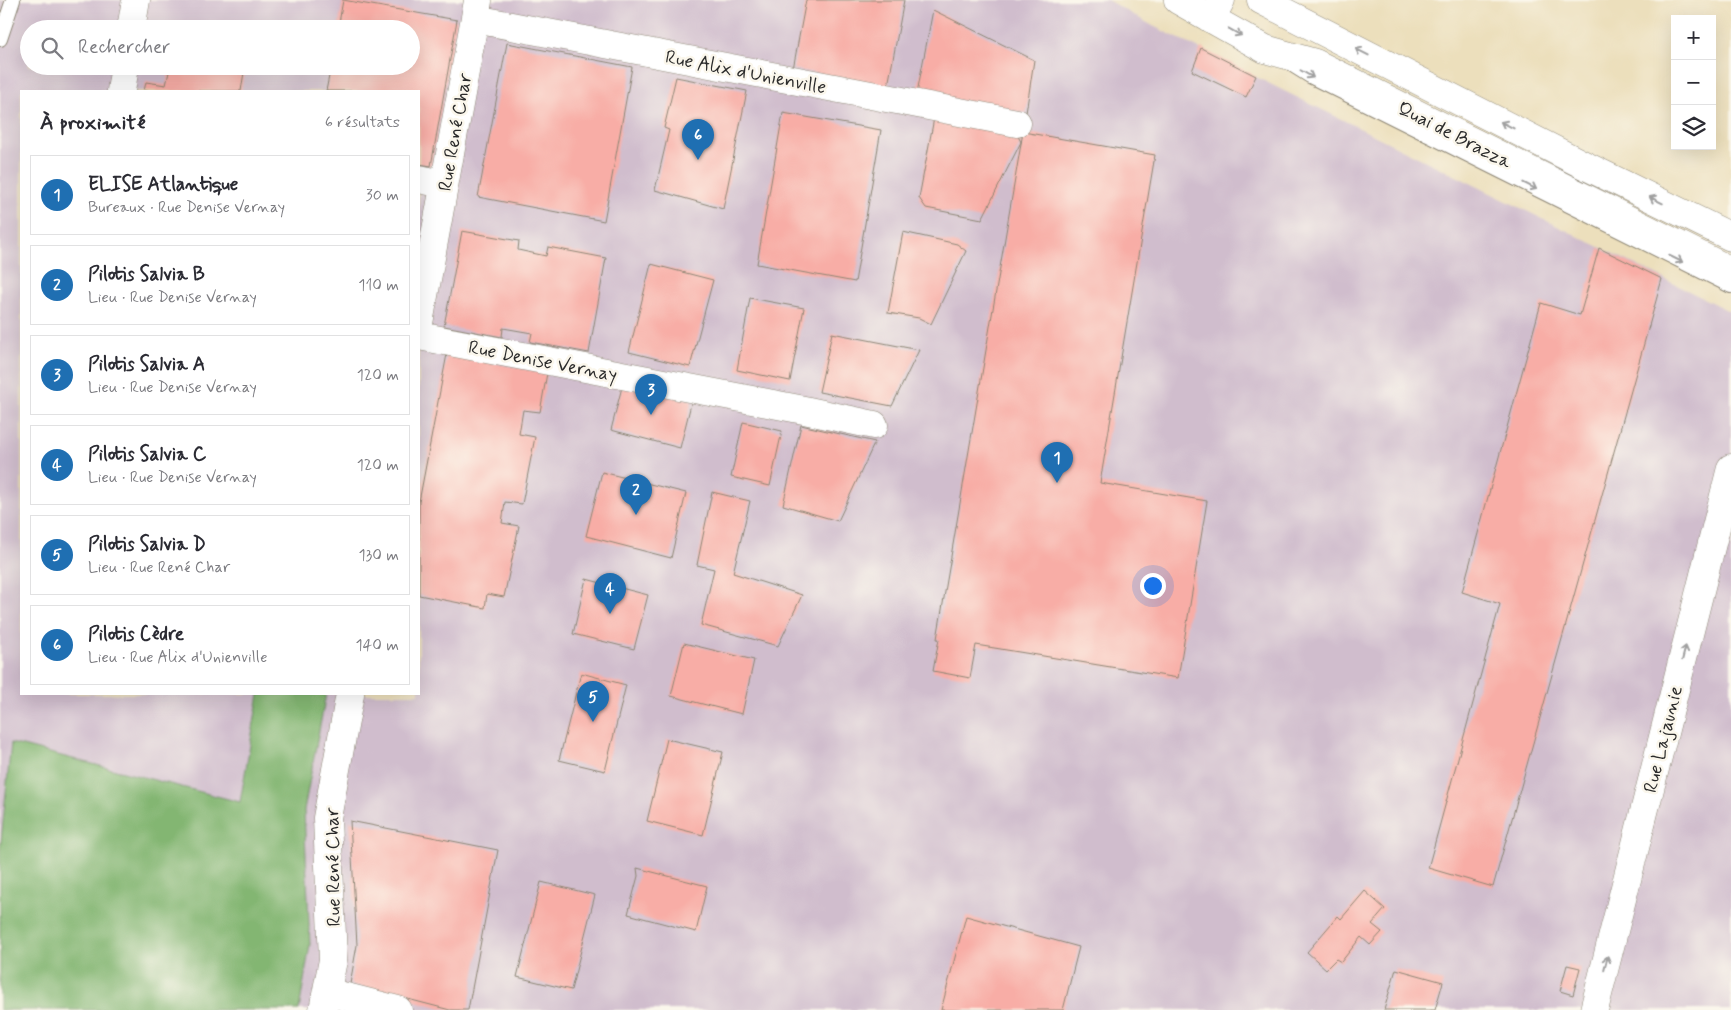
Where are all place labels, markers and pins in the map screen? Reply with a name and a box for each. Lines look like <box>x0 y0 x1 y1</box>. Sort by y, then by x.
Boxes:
pin: 6 <box>682 119 714 160</box>
pin: 3 <box>635 374 667 415</box>
pin: 1 <box>1041 442 1073 483</box>
pin: 2 <box>620 474 652 515</box>
pin: 4 <box>594 573 626 614</box>
pin: 5 <box>577 681 609 722</box>

